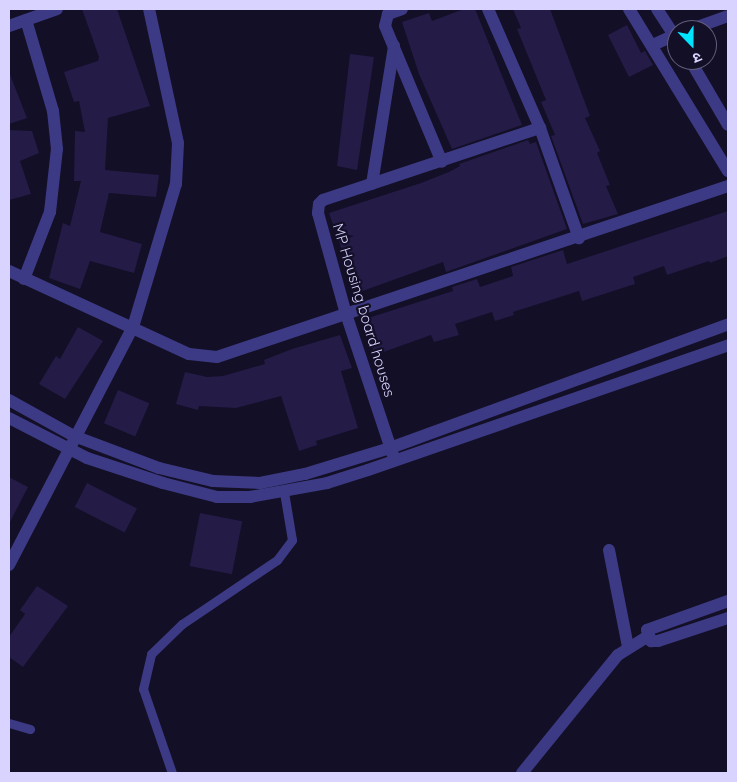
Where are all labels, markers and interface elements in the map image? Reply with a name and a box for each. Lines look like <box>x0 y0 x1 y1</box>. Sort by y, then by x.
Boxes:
north arrow <box>667 20 717 70</box>
text: उ <box>690 48 704 68</box>
street label: MP Housing board houses <box>329 221 399 399</box>

